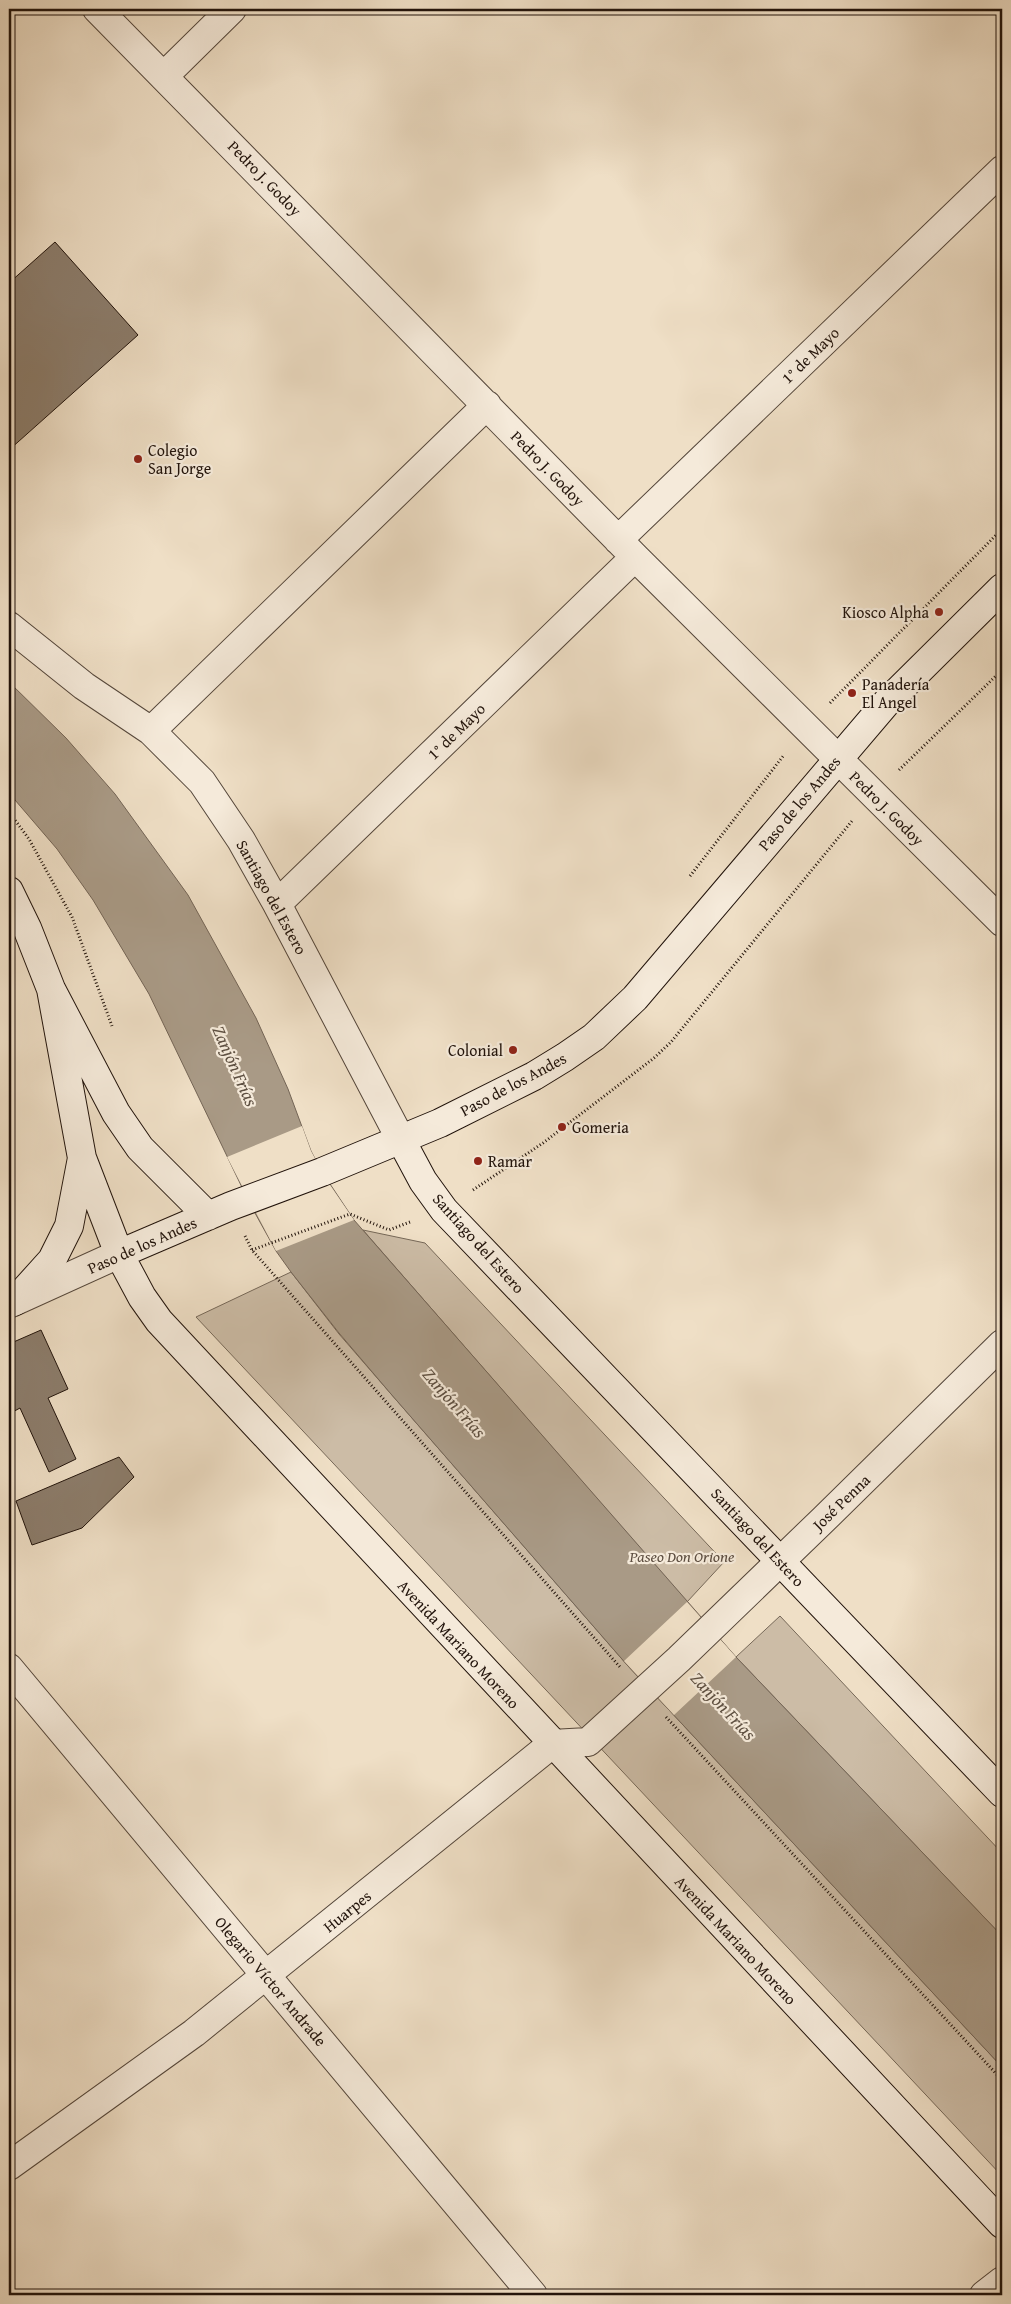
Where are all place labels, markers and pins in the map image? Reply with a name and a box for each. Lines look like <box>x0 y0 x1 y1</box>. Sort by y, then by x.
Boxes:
place label: Colegio San Jorge <box>148 438 211 480</box>
marker: Colegio San Jorge <box>132 453 144 465</box>
place label: Kiosco Alpha <box>842 600 929 624</box>
marker: Kiosco Alpha <box>933 606 945 618</box>
place label: Panadería El Angel <box>862 672 930 714</box>
marker: Panadería El Angel <box>846 687 858 699</box>
place label: Colonial <box>448 1038 504 1062</box>
marker: Colonial <box>507 1044 519 1056</box>
place label: Gomeria <box>572 1115 629 1139</box>
marker: Gomeria <box>556 1121 568 1133</box>
place label: Ramar <box>488 1149 532 1173</box>
marker: Ramar <box>472 1155 484 1167</box>

